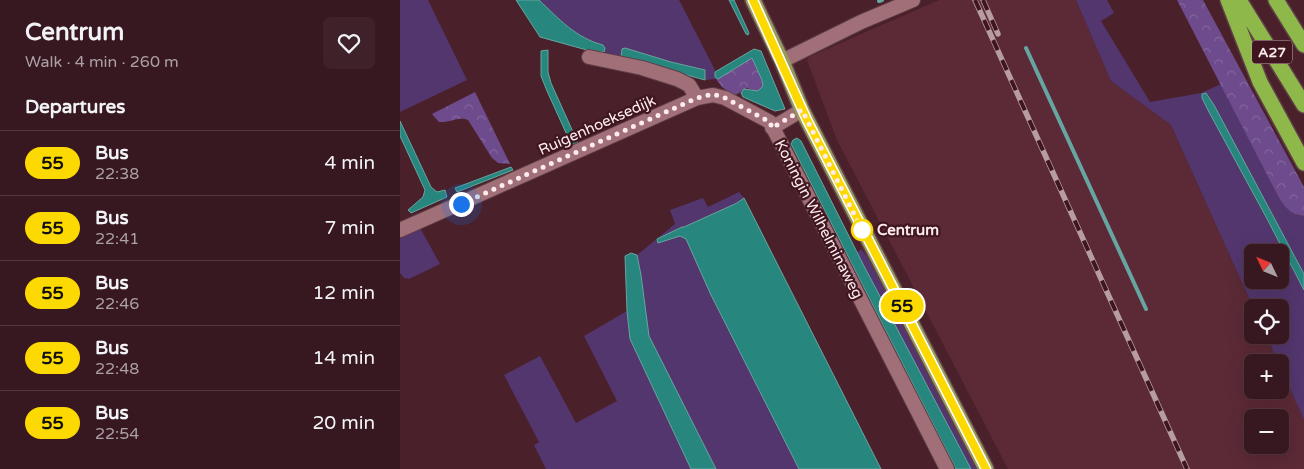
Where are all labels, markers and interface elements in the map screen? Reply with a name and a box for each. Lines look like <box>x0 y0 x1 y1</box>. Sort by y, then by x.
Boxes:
button: heart <box>323 17 375 69</box>
text: Centrum <box>25 18 124 47</box>
road number: A27 <box>1252 41 1292 64</box>
text: Walk · 4 min · 260 m <box>25 52 179 72</box>
street label: Ruigenhoeksedijk <box>536 91 658 159</box>
text: Departures <box>25 96 125 118</box>
street label: Koningin Wilhelminaweg <box>771 137 867 301</box>
text: Bus <box>95 142 129 164</box>
text: 55 <box>41 152 64 174</box>
text: 4 min <box>324 152 375 174</box>
text: 22:38 <box>95 164 139 184</box>
your location <box>449 192 474 217</box>
text: Bus <box>95 207 129 229</box>
text: 55 <box>41 217 64 239</box>
text: 7 min <box>324 217 375 239</box>
marker: Centrum <box>851 219 873 241</box>
place label: Centrum <box>877 221 939 239</box>
text: 22:41 <box>95 229 139 249</box>
north arrow <box>1244 244 1289 289</box>
map controls <box>1244 244 1289 454</box>
text: Bus <box>95 272 129 294</box>
text: 55 <box>41 282 64 304</box>
text: 12 min <box>312 282 375 304</box>
line badge: 55 <box>880 290 924 322</box>
text: 22:46 <box>95 294 139 314</box>
text: 55 <box>891 295 913 317</box>
button: locate <box>1244 299 1289 344</box>
text: Bus <box>95 337 129 359</box>
text: 55 <box>41 347 64 369</box>
text: 14 min <box>312 347 375 369</box>
button: + <box>1244 354 1289 399</box>
text: 22:48 <box>95 359 139 379</box>
text: Bus <box>95 402 129 424</box>
button: − <box>1244 409 1289 454</box>
text: 55 <box>41 412 64 434</box>
text: 20 min <box>312 412 375 434</box>
text: 22:54 <box>95 424 139 444</box>

